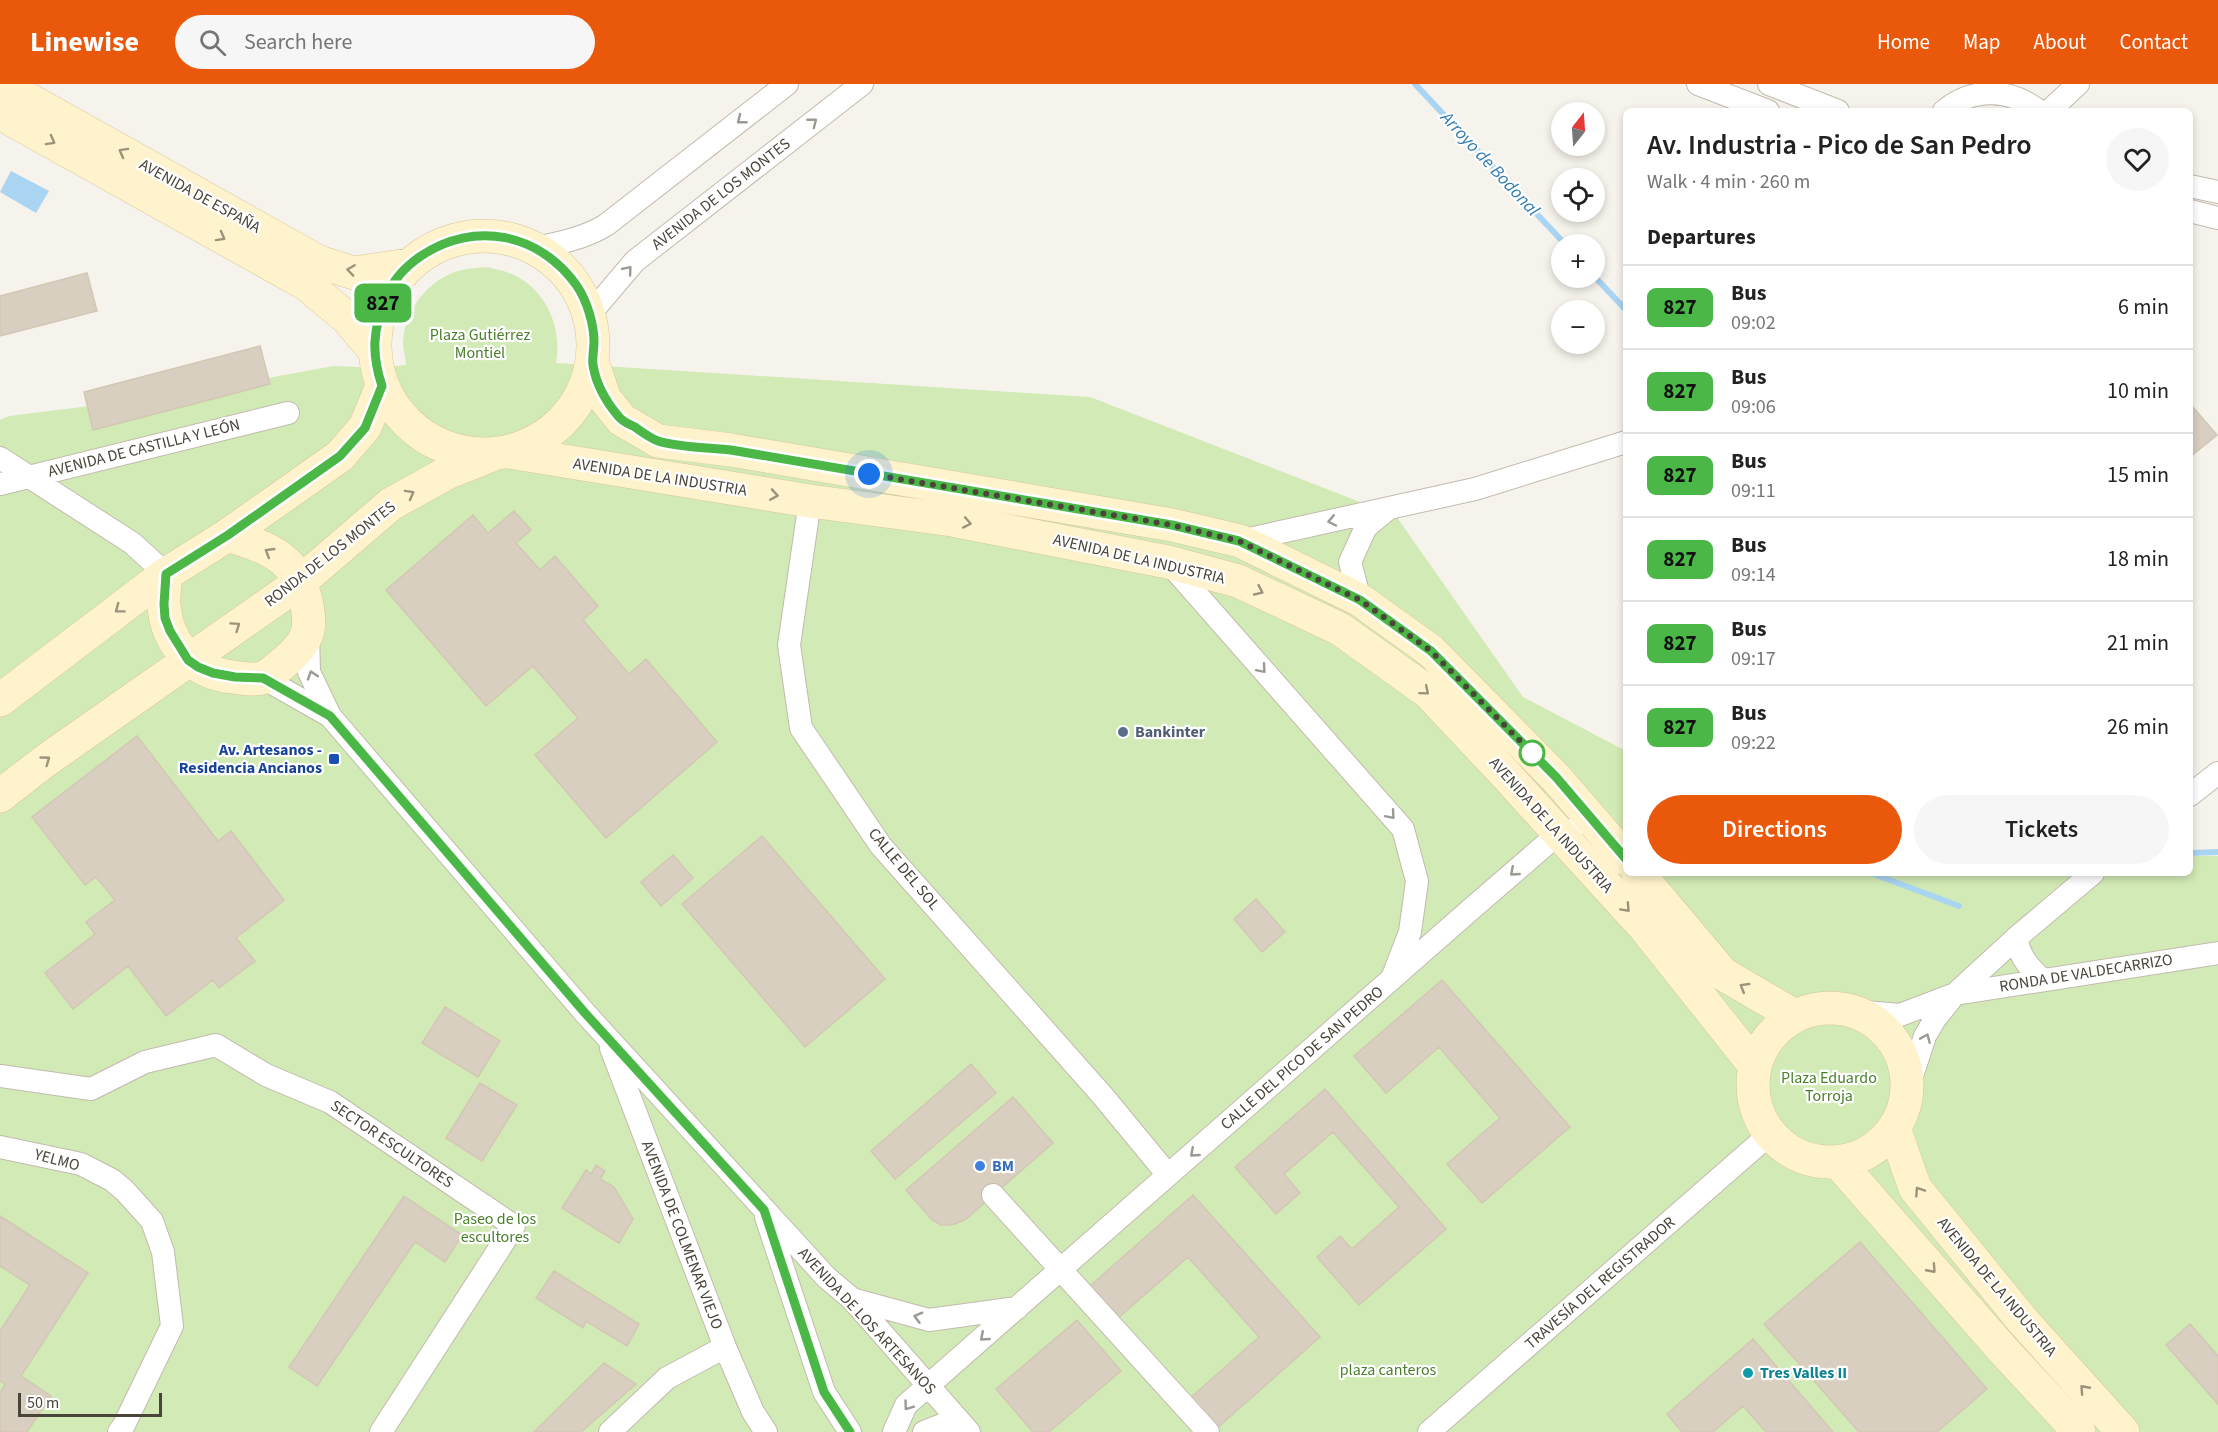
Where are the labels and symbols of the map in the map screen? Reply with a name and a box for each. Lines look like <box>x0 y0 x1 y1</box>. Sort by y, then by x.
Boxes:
north arrow <box>1551 102 1605 156</box>
water label: Arroyo de Bodonal <box>1434 105 1546 222</box>
one-way arrow <box>737 113 748 124</box>
one-way arrow <box>807 119 818 130</box>
street label: AVENIDA DE LOS MONTES <box>647 133 795 255</box>
one-way arrow <box>45 134 55 145</box>
one-way arrow <box>119 148 129 159</box>
street label: AVENIDA DE ESPAÑA <box>135 153 265 239</box>
one-way arrow <box>215 229 225 241</box>
one-way arrow <box>346 265 355 277</box>
one-way arrow <box>621 266 632 277</box>
line badge: 827 <box>348 284 418 322</box>
park label: Plaza Gutiérrez Montiel <box>430 324 530 364</box>
street label: AVENIDA DE CASTILLA Y LEÓN <box>46 413 242 483</box>
street label: AVENIDA DE LA INDUSTRIA <box>571 452 749 502</box>
your location <box>854 459 884 489</box>
one-way arrow <box>769 489 779 501</box>
one-way arrow <box>403 490 414 501</box>
street label: RONDA DE LOS MONTES <box>260 496 400 612</box>
one-way arrow <box>1327 514 1337 527</box>
one-way arrow <box>962 516 972 529</box>
street label: AVENIDA DE LA INDUSTRIA <box>1051 529 1227 590</box>
one-way arrow <box>265 547 275 559</box>
one-way arrow <box>1252 583 1263 595</box>
one-way arrow <box>115 602 126 613</box>
one-way arrow <box>229 622 240 633</box>
one-way arrow <box>1255 662 1266 673</box>
one-way arrow <box>307 670 319 681</box>
one-way arrow <box>1418 684 1429 695</box>
place label: Bankinter <box>1135 721 1206 743</box>
marker: Bankinter <box>1116 725 1130 739</box>
place label: Av. Artesanos - Residencia Ancianos <box>179 739 322 779</box>
unlabelled marker <box>1519 740 1545 766</box>
marker: Av. Artesanos - Residencia Ancianos <box>327 752 341 766</box>
street label: AVENIDA DE LA INDUSTRIA <box>1484 752 1618 898</box>
one-way arrow <box>39 756 50 767</box>
one-way arrow <box>1384 808 1395 819</box>
street label: CALLE DEL SOL <box>863 823 945 915</box>
one-way arrow <box>1510 865 1521 876</box>
one-way arrow <box>1619 901 1630 912</box>
street label: RONDA DE VALDECARRIZO <box>1998 948 2174 998</box>
street label: CALLE DEL PICO DE SAN PEDRO <box>1216 981 1388 1135</box>
one-way arrow <box>1740 982 1750 994</box>
one-way arrow <box>1919 1033 1931 1044</box>
park label: Plaza Eduardo Torroja <box>1781 1067 1877 1107</box>
street label: SECTOR ESCULTORES <box>326 1095 458 1193</box>
street label: AVENIDA DE COLMENAR VIEJO <box>636 1138 728 1332</box>
street label: YELMO <box>31 1143 82 1177</box>
one-way arrow <box>1190 1146 1201 1157</box>
place label: BM <box>992 1155 1014 1177</box>
marker: BM <box>973 1159 987 1173</box>
one-way arrow <box>1915 1186 1926 1197</box>
park label: Paseo de los escultores <box>454 1208 536 1248</box>
street label: TRAVESÍA DEL REGISTRADOR <box>1520 1212 1680 1354</box>
street label: AVENIDA DE LA INDUSTRIA <box>1932 1213 2062 1362</box>
street label: AVENIDA DE LOS ARTESANOS <box>793 1243 941 1399</box>
one-way arrow <box>1925 1262 1936 1273</box>
one-way arrow <box>913 1312 923 1325</box>
one-way arrow <box>980 1330 991 1341</box>
park label: plaza canteros <box>1340 1359 1437 1381</box>
place label: Tres Valles II <box>1760 1362 1847 1384</box>
marker: Tres Valles II <box>1741 1366 1755 1380</box>
one-way arrow <box>2080 1385 2091 1395</box>
scale bar <box>18 1390 162 1418</box>
one-way arrow <box>904 1399 915 1410</box>

